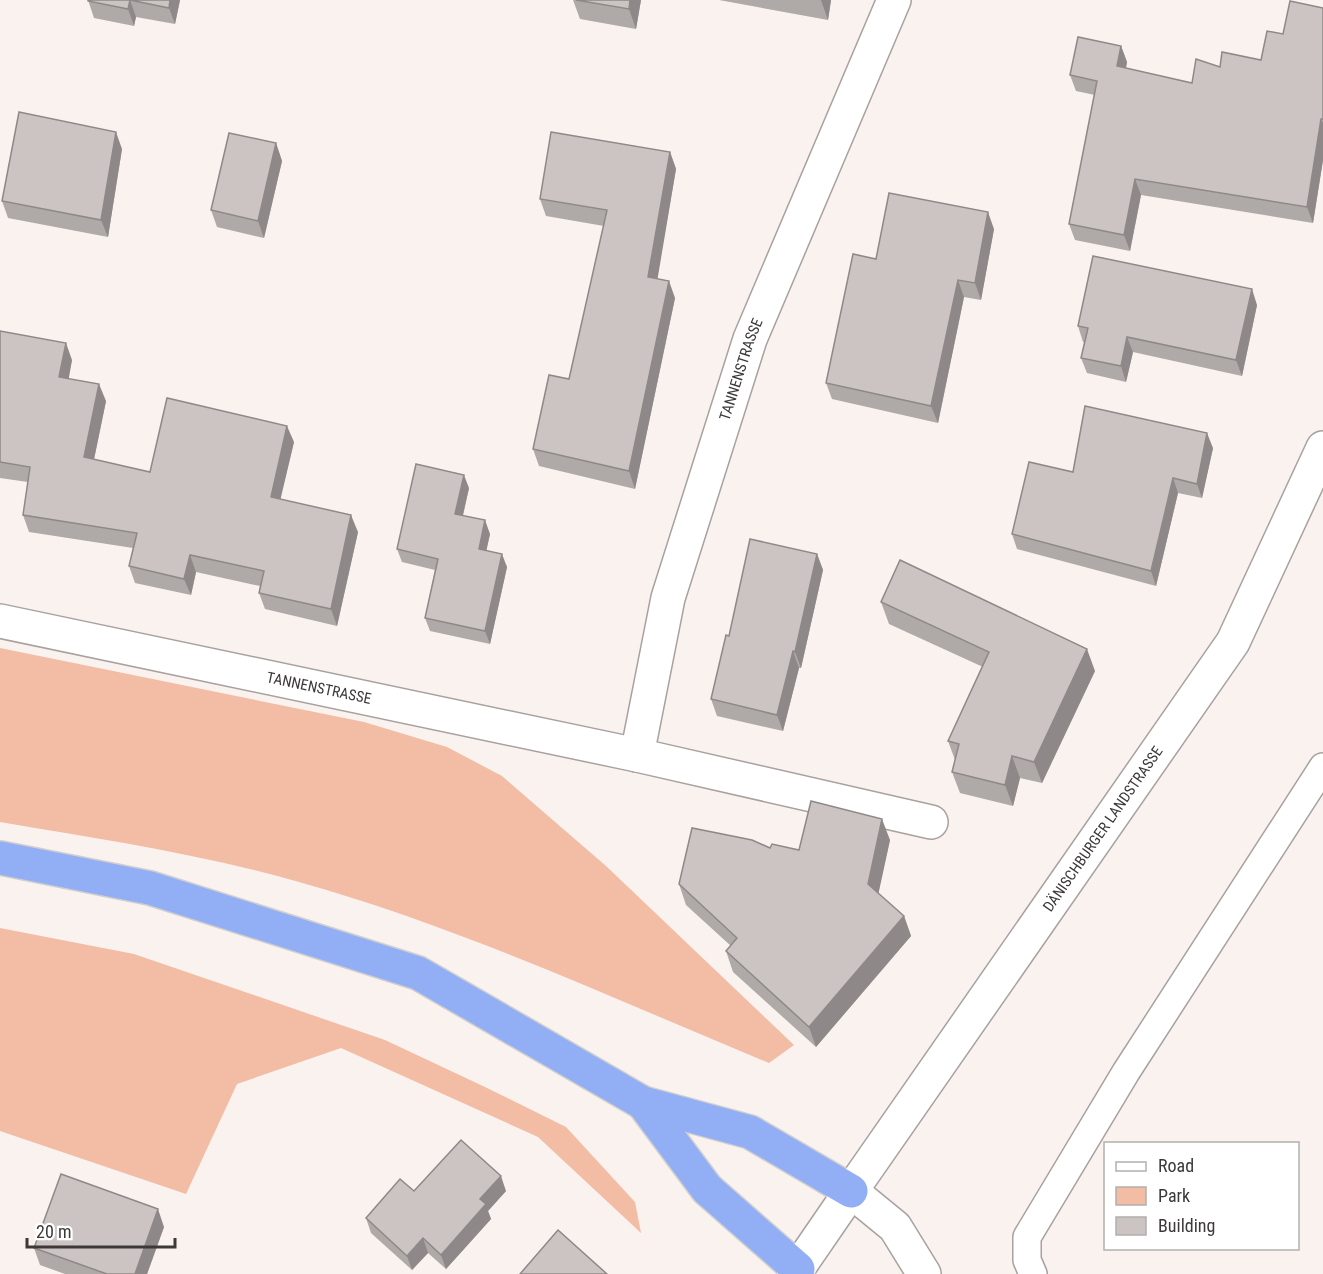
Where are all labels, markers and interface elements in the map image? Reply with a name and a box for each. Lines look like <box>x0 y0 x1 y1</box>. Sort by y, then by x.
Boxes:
street label: TANNENSTRASSE <box>716 316 767 423</box>
street label: TANNENSTRASSE <box>265 668 373 708</box>
street label: DÄNISCHBURGER LANDSTRASSE <box>1039 743 1167 915</box>
legend <box>1104 1142 1299 1250</box>
text: Road <box>1158 1155 1194 1176</box>
text: Park <box>1158 1185 1190 1206</box>
scale bar <box>27 1211 176 1249</box>
text: Building <box>1158 1215 1215 1236</box>
text: 20 m <box>36 1221 71 1242</box>

